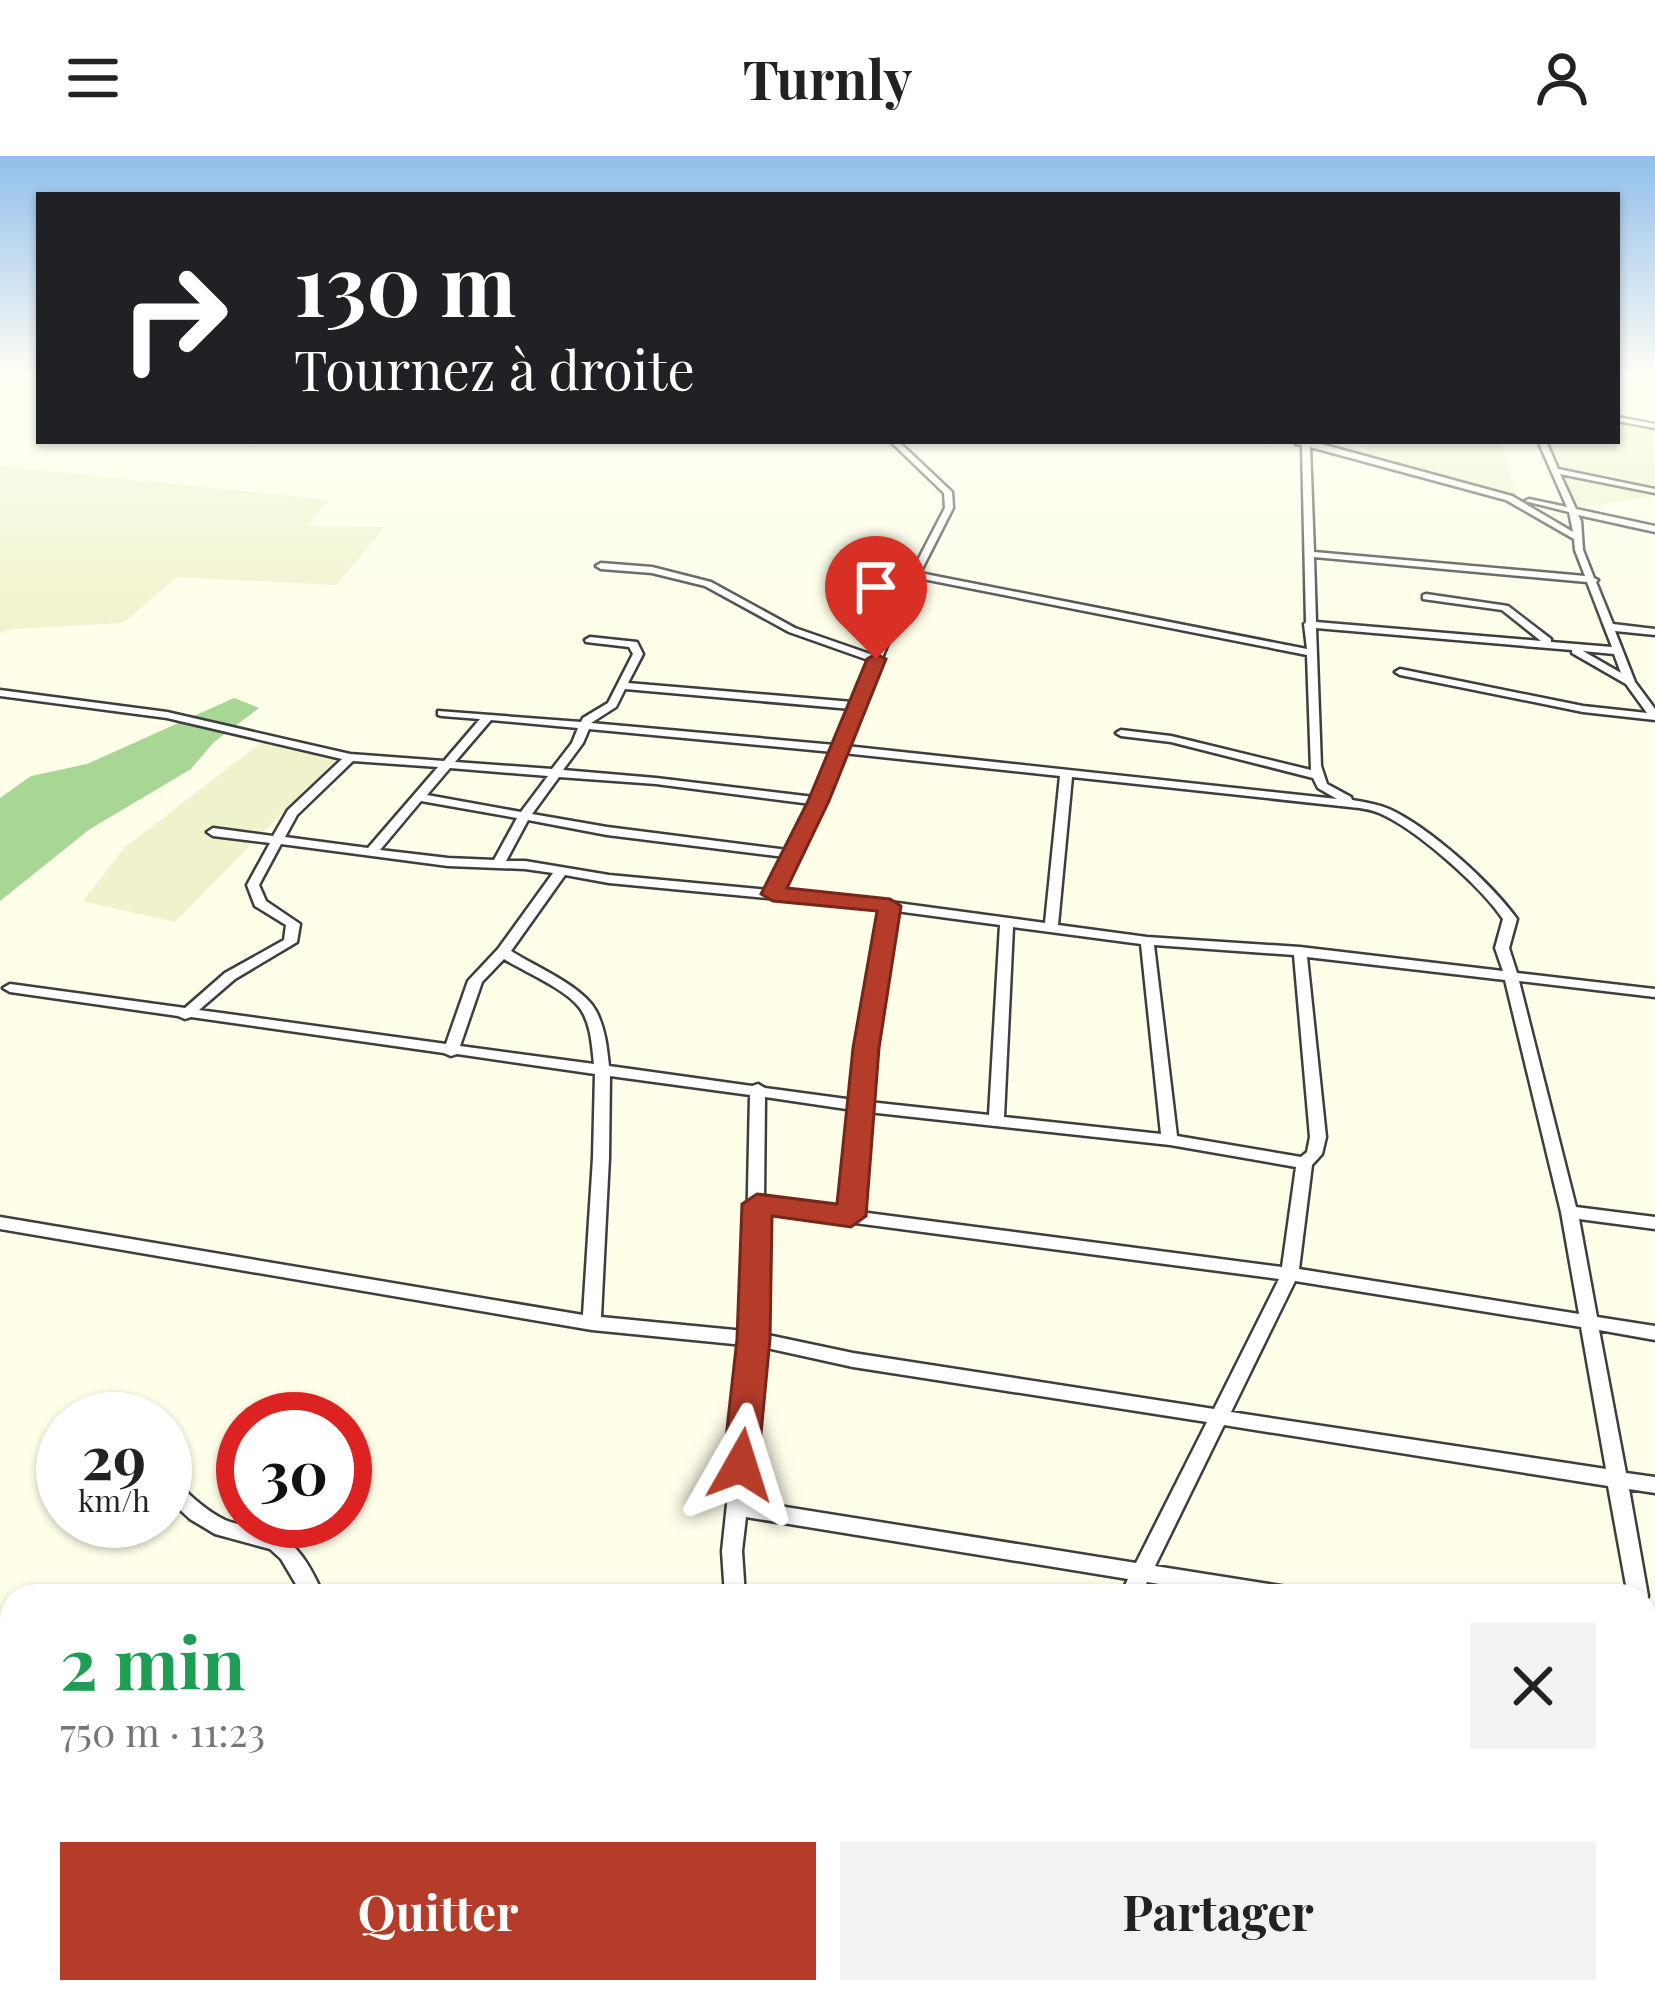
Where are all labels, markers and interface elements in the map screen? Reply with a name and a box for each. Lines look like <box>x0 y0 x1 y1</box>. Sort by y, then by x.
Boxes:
text: Turnly <box>743 42 912 114</box>
icon: menu <box>60 45 126 111</box>
icon: person <box>1529 45 1595 111</box>
text: 130 m <box>294 226 516 338</box>
icon: right <box>96 240 252 396</box>
text: Tournez à droite <box>294 333 695 405</box>
pin <box>825 536 927 659</box>
icon: arrive <box>843 554 909 620</box>
speed limit sign: 30 <box>216 1392 372 1548</box>
position arrow <box>678 1402 804 1528</box>
text: 29 <box>82 1415 146 1495</box>
text: km/h <box>78 1480 150 1520</box>
text: 2 min <box>60 1612 246 1708</box>
button: close <box>1470 1623 1596 1749</box>
text: 750 m · 11:23 <box>60 1705 265 1757</box>
button: Quitter <box>60 1842 816 1980</box>
button: Partager <box>840 1842 1596 1980</box>

